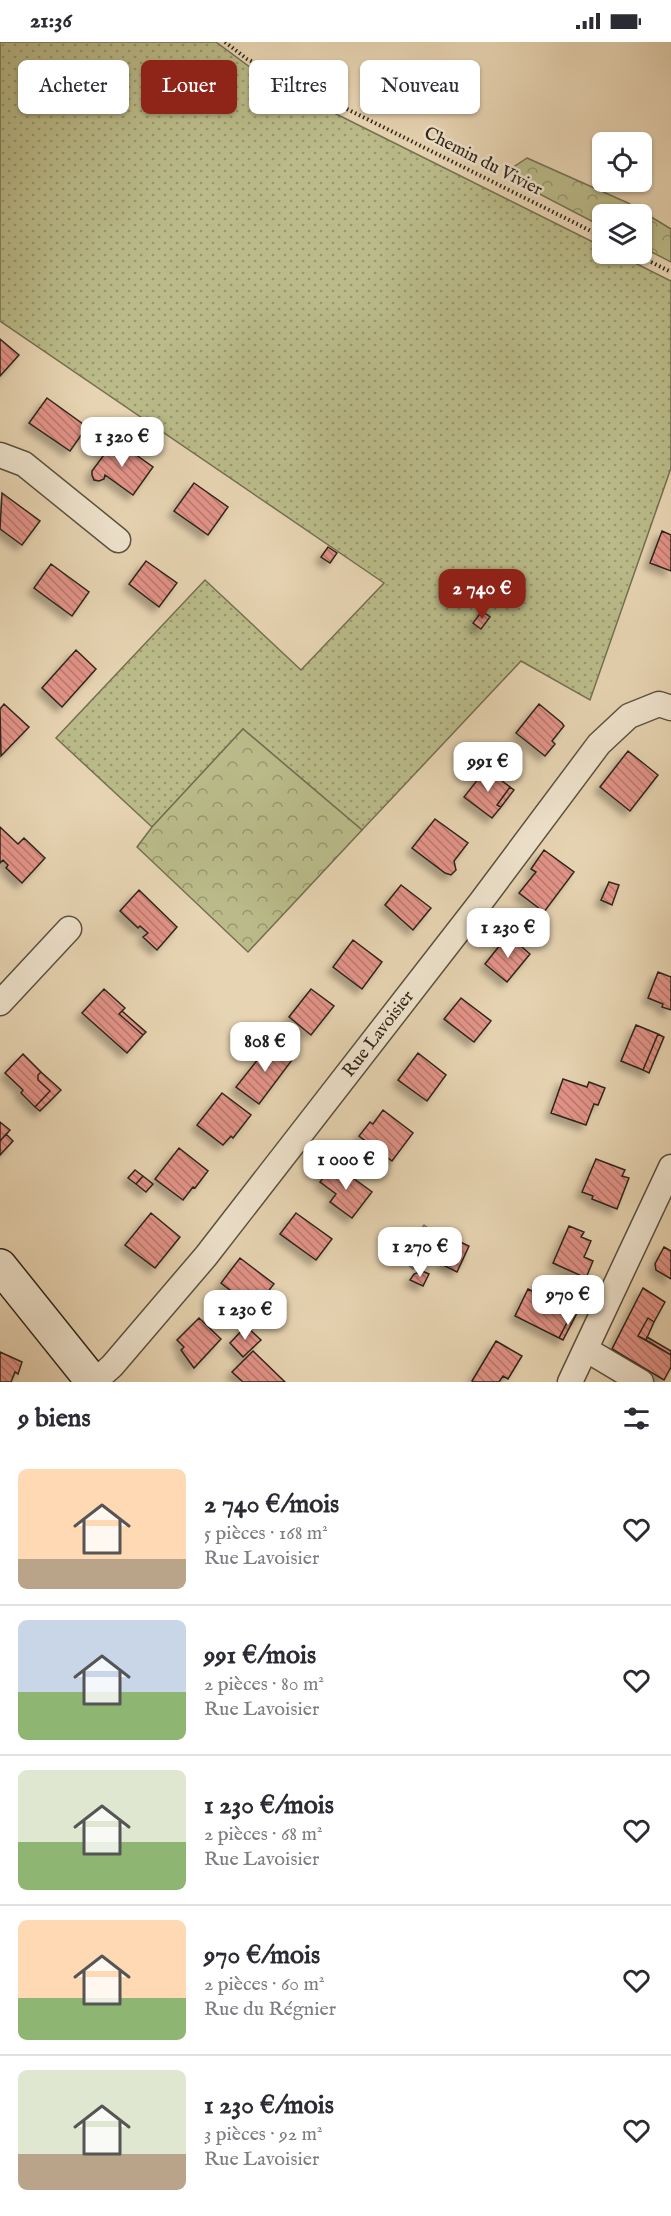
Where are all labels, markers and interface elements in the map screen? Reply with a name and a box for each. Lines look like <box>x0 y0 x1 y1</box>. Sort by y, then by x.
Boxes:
text: 21:36 <box>30 7 72 35</box>
chip: Acheter <box>18 60 129 114</box>
chip: Louer <box>141 60 237 114</box>
chip: Filtres <box>249 60 348 114</box>
chip: Nouveau <box>360 60 480 114</box>
street label: Chemin du Vivier <box>420 122 546 202</box>
map controls <box>592 132 652 264</box>
button: locate <box>592 132 652 192</box>
button: layers <box>592 204 652 264</box>
pin: 1 320 € <box>67 417 177 468</box>
text: 1 320 € <box>95 424 149 449</box>
pin: 2 740 € <box>427 569 537 620</box>
text: 2 740 € <box>453 576 511 601</box>
pin: 991 € <box>446 742 530 793</box>
text: 991 € <box>468 749 508 774</box>
pin: 1 230 € <box>453 908 563 959</box>
text: 1 230 € <box>481 915 535 940</box>
street label: Rue Lavoisier <box>338 985 420 1082</box>
pin: 808 € <box>223 1022 307 1073</box>
text: 808 € <box>244 1029 286 1054</box>
pin: 1 000 € <box>291 1140 401 1191</box>
text: 1 000 € <box>317 1147 375 1172</box>
pin: 1 270 € <box>365 1227 475 1278</box>
text: 1 270 € <box>392 1234 448 1259</box>
pin: 970 € <box>526 1275 610 1326</box>
text: 970 € <box>546 1282 590 1307</box>
pin: 1 230 € <box>190 1290 300 1341</box>
text: 1 230 € <box>218 1297 272 1322</box>
text: 9 biens <box>18 1402 91 1435</box>
icon: filters <box>620 1402 653 1435</box>
text: 2 740 €/mois <box>204 1488 339 1521</box>
icon: home <box>66 1493 138 1565</box>
icon: heart <box>620 1513 653 1546</box>
text: 5 pièces · 168 m² <box>204 1521 328 1546</box>
text: Rue Lavoisier <box>204 1546 319 1571</box>
text: 991 €/mois <box>204 1639 316 1672</box>
icon: home <box>66 1644 138 1716</box>
icon: heart <box>620 1664 653 1697</box>
text: 2 pièces · 80 m² <box>204 1672 324 1697</box>
text: Rue Lavoisier <box>204 1697 319 1722</box>
text: 1 230 €/mois <box>204 1789 334 1822</box>
icon: home <box>66 1794 138 1866</box>
icon: heart <box>620 1814 653 1847</box>
text: 2 pièces · 68 m² <box>204 1822 323 1847</box>
text: Rue Lavoisier <box>204 1847 319 1872</box>
text: 970 €/mois <box>204 1939 320 1972</box>
icon: home <box>66 1944 138 2016</box>
icon: heart <box>620 1964 653 1997</box>
text: 2 pièces · 60 m² <box>204 1972 325 1997</box>
text: Rue du Régnier <box>204 1997 336 2022</box>
text: 1 230 €/mois <box>204 2089 334 2122</box>
icon: home <box>66 2094 138 2166</box>
icon: heart <box>620 2114 653 2147</box>
text: 3 pièces · 92 m² <box>204 2122 323 2147</box>
text: Rue Lavoisier <box>204 2147 319 2172</box>

